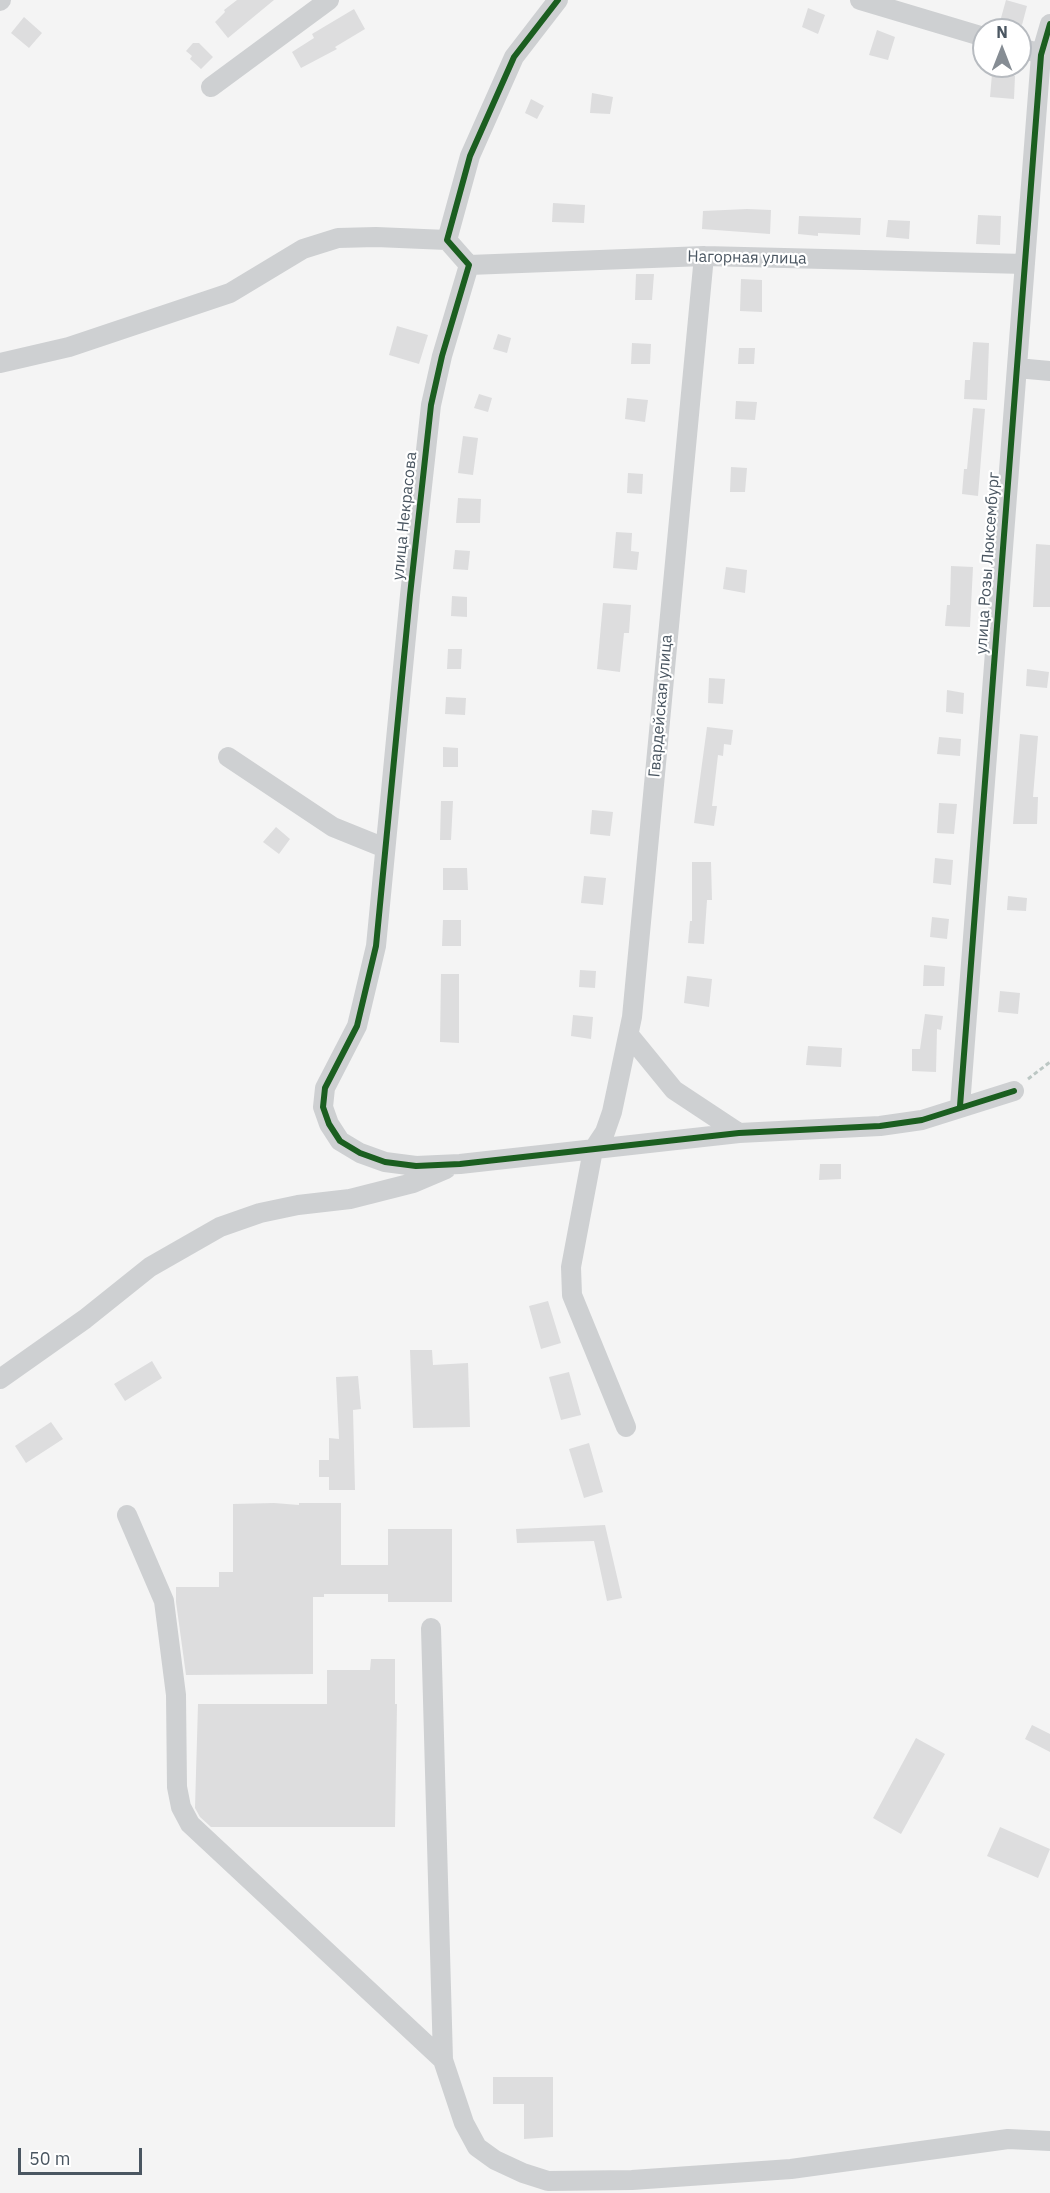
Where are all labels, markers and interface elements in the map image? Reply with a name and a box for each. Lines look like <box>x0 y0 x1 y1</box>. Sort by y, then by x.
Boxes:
north arrow <box>972 18 1032 78</box>
text: N <box>996 22 1008 42</box>
street label: Нагорная улица <box>687 247 807 269</box>
street label: улица Некрасова <box>389 451 421 581</box>
street label: улица Розы Люксембург <box>972 471 1004 655</box>
street label: Гвардейская улица <box>645 634 677 778</box>
scale bar <box>21 2136 146 2174</box>
text: 50 m <box>29 2147 71 2170</box>

